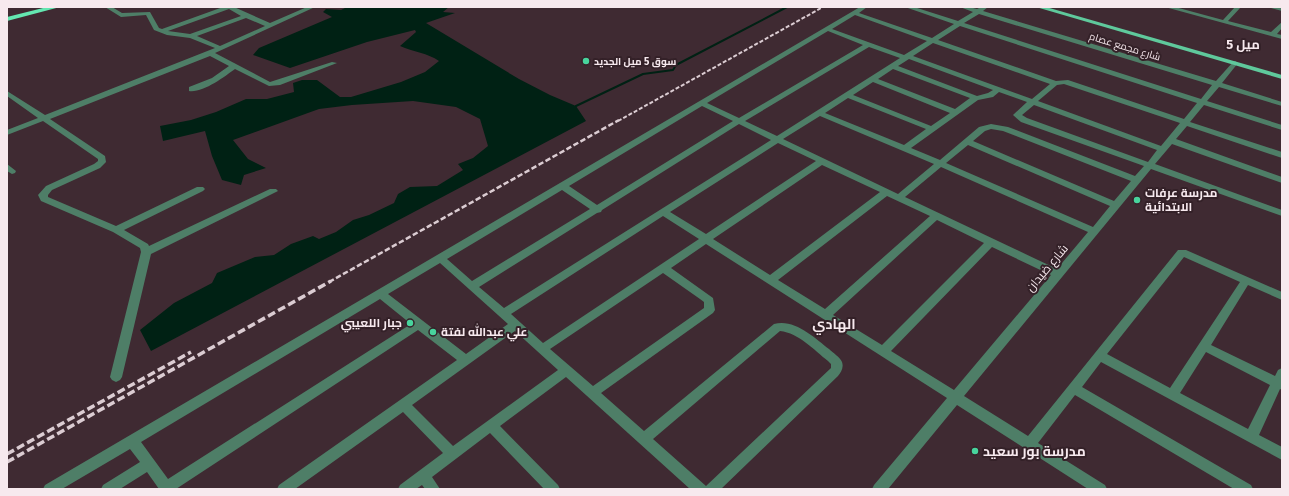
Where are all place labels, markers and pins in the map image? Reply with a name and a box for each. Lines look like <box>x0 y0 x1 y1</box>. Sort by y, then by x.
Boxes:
marker: سوق 5 ميل الجديد <box>581 56 591 66</box>
place label: سوق 5 ميل الجديد <box>594 56 676 68</box>
place label: مدرسة عرفات الابتدائية <box>1145 186 1218 214</box>
marker: مدرسة عرفات الابتدائية <box>1132 195 1142 205</box>
place label: جبار اللعيبي <box>341 316 402 333</box>
marker: جبار اللعيبي <box>405 318 415 328</box>
place label: علي عبدالله لفتة <box>441 323 528 342</box>
marker: علي عبدالله لفتة <box>428 327 438 337</box>
place label: مدرسة بور سعيد <box>983 443 1086 460</box>
marker: مدرسة بور سعيد <box>970 446 980 456</box>

